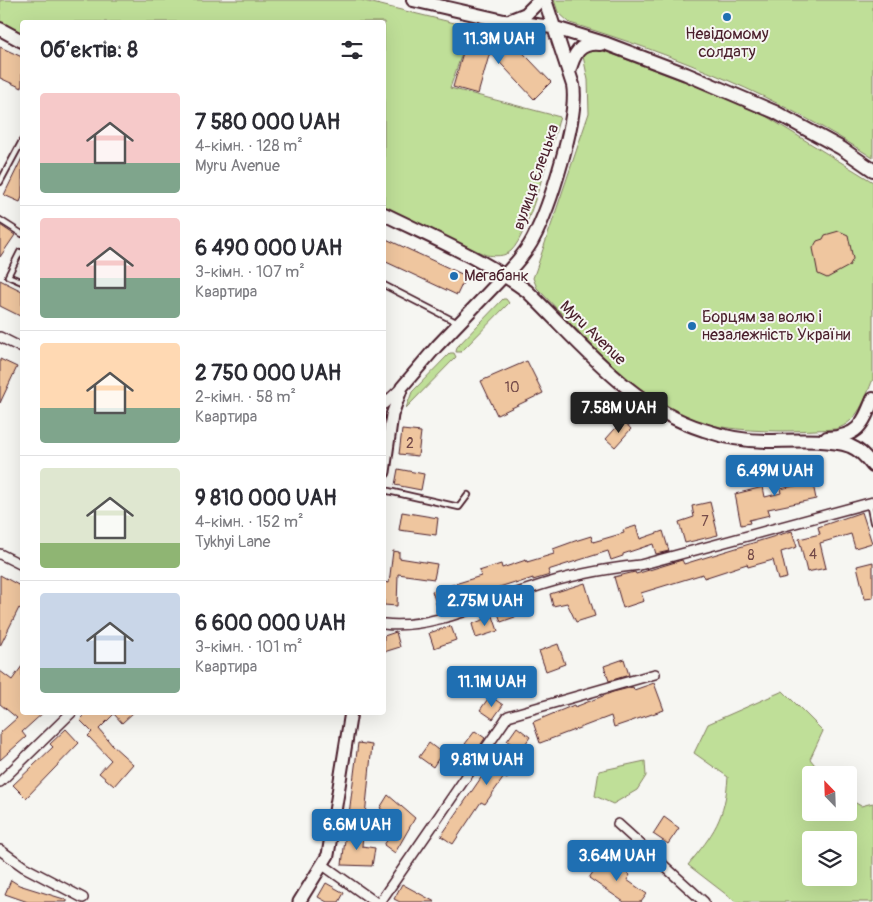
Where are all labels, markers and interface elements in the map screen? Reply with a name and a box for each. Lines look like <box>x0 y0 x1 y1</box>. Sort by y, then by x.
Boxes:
marker: Невідомому солдату <box>721 11 733 23</box>
pin: 11.3M UAH <box>442 22 556 65</box>
place label: Невідомому солдату <box>685 24 769 62</box>
text: 11.3M UAH <box>463 29 535 49</box>
icon: filters <box>338 36 366 64</box>
text: Об’єктів: 8 <box>40 37 138 64</box>
text: 7 580 000 UAH <box>195 109 340 136</box>
icon: home <box>80 113 140 173</box>
street label: вулиця Єлецька <box>509 122 563 232</box>
text: 4-кімн. · 128 m² <box>195 136 303 156</box>
text: Myru Avenue <box>195 156 280 176</box>
text: 6 490 000 UAH <box>195 235 342 262</box>
icon: home <box>80 238 140 298</box>
text: 3-кімн. · 107 m² <box>195 262 305 282</box>
place label: Мегабанк <box>464 266 529 286</box>
marker: Мегабанк <box>448 270 460 282</box>
text: Квартира <box>195 282 257 302</box>
street label: Myru Avenue <box>556 296 631 370</box>
place label: Борцям за волю і незалежність України <box>702 307 850 345</box>
marker: Борцям за волю і незалежність України <box>686 320 698 332</box>
text: 2 750 000 UAH <box>195 360 341 387</box>
icon: home <box>80 363 140 423</box>
house number: 10 <box>504 379 520 396</box>
text: 2-кімн. · 58 m² <box>195 387 296 407</box>
pin: 7.58M UAH <box>562 392 676 434</box>
text: 7.58M UAH <box>582 398 656 418</box>
text: Квартира <box>195 407 257 427</box>
house number: 2 <box>406 435 414 452</box>
pin: 6.49M UAH <box>718 454 832 497</box>
text: 6.49M UAH <box>737 461 813 481</box>
text: 9 810 000 UAH <box>195 485 336 512</box>
icon: home <box>80 488 140 548</box>
text: 4-кімн. · 152 m² <box>195 512 303 532</box>
house number: 7 <box>701 513 709 530</box>
text: Tykhyi Lane <box>195 532 271 552</box>
house number: 4 <box>809 546 817 563</box>
house number: 8 <box>747 547 755 564</box>
pin: 2.75M UAH <box>428 584 542 627</box>
text: 2.75M UAH <box>447 591 523 611</box>
text: 6 600 000 UAH <box>195 610 346 637</box>
icon: home <box>80 613 140 673</box>
text: 3-кімн. · 101 m² <box>195 637 303 657</box>
text: Квартира <box>195 657 257 677</box>
pin: 11.1M UAH <box>435 666 549 708</box>
text: 11.1M UAH <box>458 672 526 692</box>
pin: 9.81M UAH <box>430 744 544 786</box>
text: 9.81M UAH <box>451 750 523 770</box>
north arrow <box>802 766 858 821</box>
map controls <box>802 766 857 886</box>
pin: 6.6M UAH <box>305 808 409 851</box>
text: 6.6M UAH <box>323 815 391 835</box>
button: layers <box>802 831 857 886</box>
pin: 3.64M UAH <box>560 840 674 882</box>
text: 3.64M UAH <box>578 846 656 866</box>

